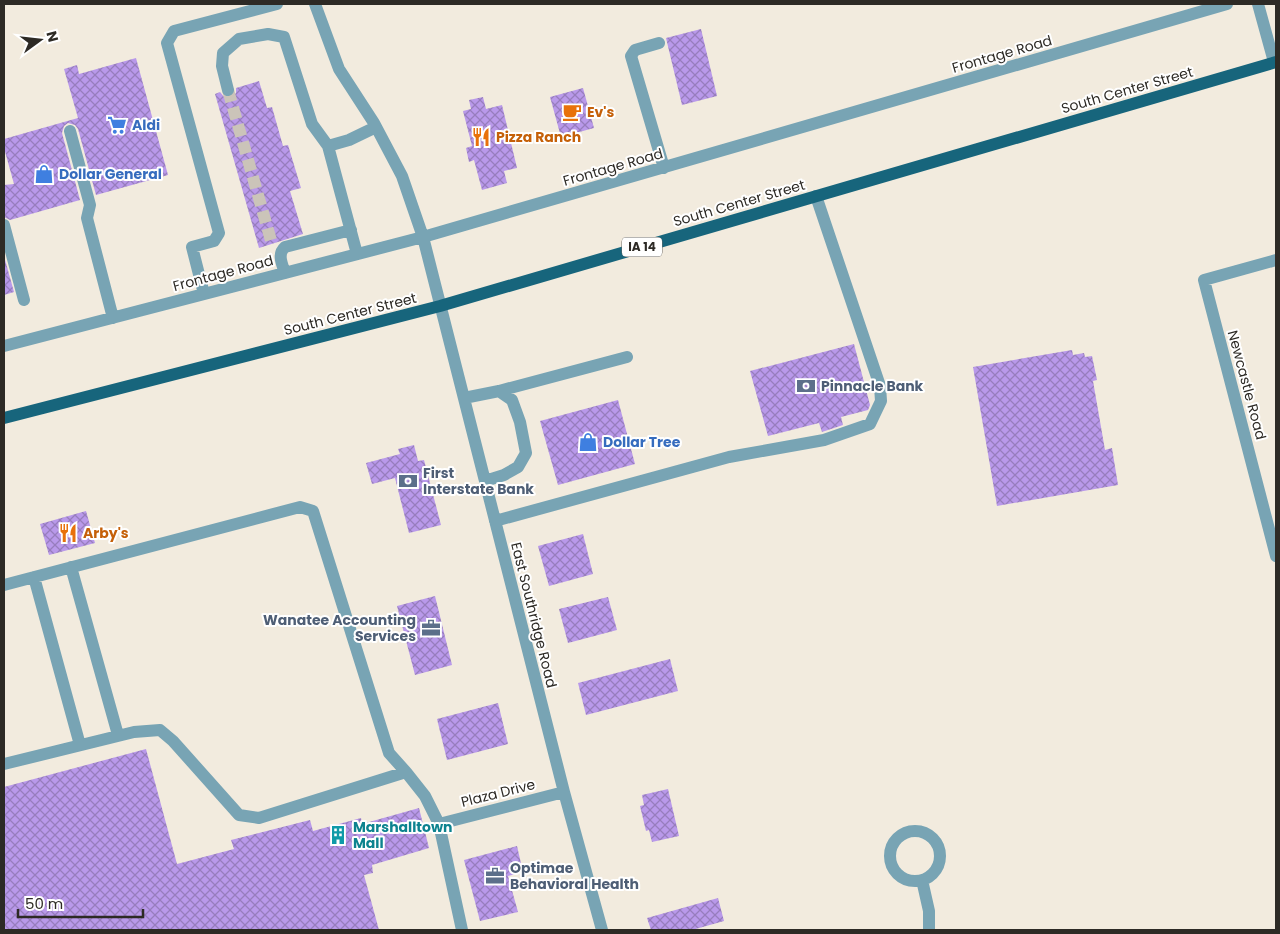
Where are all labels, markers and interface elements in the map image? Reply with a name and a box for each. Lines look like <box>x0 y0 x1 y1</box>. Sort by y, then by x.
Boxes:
north arrow <box>15 15 65 65</box>
text: N <box>42 29 64 44</box>
street label: Frontage Road <box>950 30 1054 78</box>
street label: South Center Street <box>1059 62 1195 118</box>
cafe icon: Ev's <box>561 101 583 123</box>
place label: Ev's <box>587 102 614 122</box>
supermarket icon: Aldi <box>106 114 128 136</box>
place label: Aldi <box>132 115 160 135</box>
restaurant icon: Pizza Ranch <box>470 126 492 148</box>
place label: Pizza Ranch <box>496 127 581 147</box>
street label: Frontage Road <box>561 143 665 191</box>
shop icon: Dollar General <box>33 163 55 185</box>
place label: Dollar General <box>59 164 162 184</box>
street label: South Center Street <box>671 175 807 231</box>
road number: IA 14 <box>622 238 662 256</box>
street label: Frontage Road <box>171 250 275 296</box>
street label: South Center Street <box>282 288 418 340</box>
street label: Newcastle Road <box>1223 328 1271 442</box>
bank icon: Pinnacle Bank <box>795 375 817 397</box>
place label: Pinnacle Bank <box>821 376 924 396</box>
shop icon: Dollar Tree <box>577 431 599 453</box>
place label: Dollar Tree <box>603 432 681 452</box>
place label: First Interstate Bank <box>423 463 534 499</box>
bank icon: First Interstate Bank <box>397 470 419 492</box>
restaurant icon: Arby's <box>57 522 79 544</box>
place label: Arby's <box>83 523 129 543</box>
street label: East Southridge Road <box>506 540 562 690</box>
place label: Wanatee Accounting Services <box>263 610 416 646</box>
office icon: Wanatee Accounting Services <box>420 617 442 639</box>
street label: Plaza Drive <box>459 774 537 812</box>
place label: Marshalltown Mall <box>353 817 453 853</box>
building icon: Marshalltown Mall <box>327 824 349 846</box>
place label: Optimae Behavioral Health <box>510 858 639 894</box>
office icon: Optimae Behavioral Health <box>484 865 506 887</box>
scale bar <box>18 886 142 918</box>
text: 50 m <box>25 893 63 914</box>

